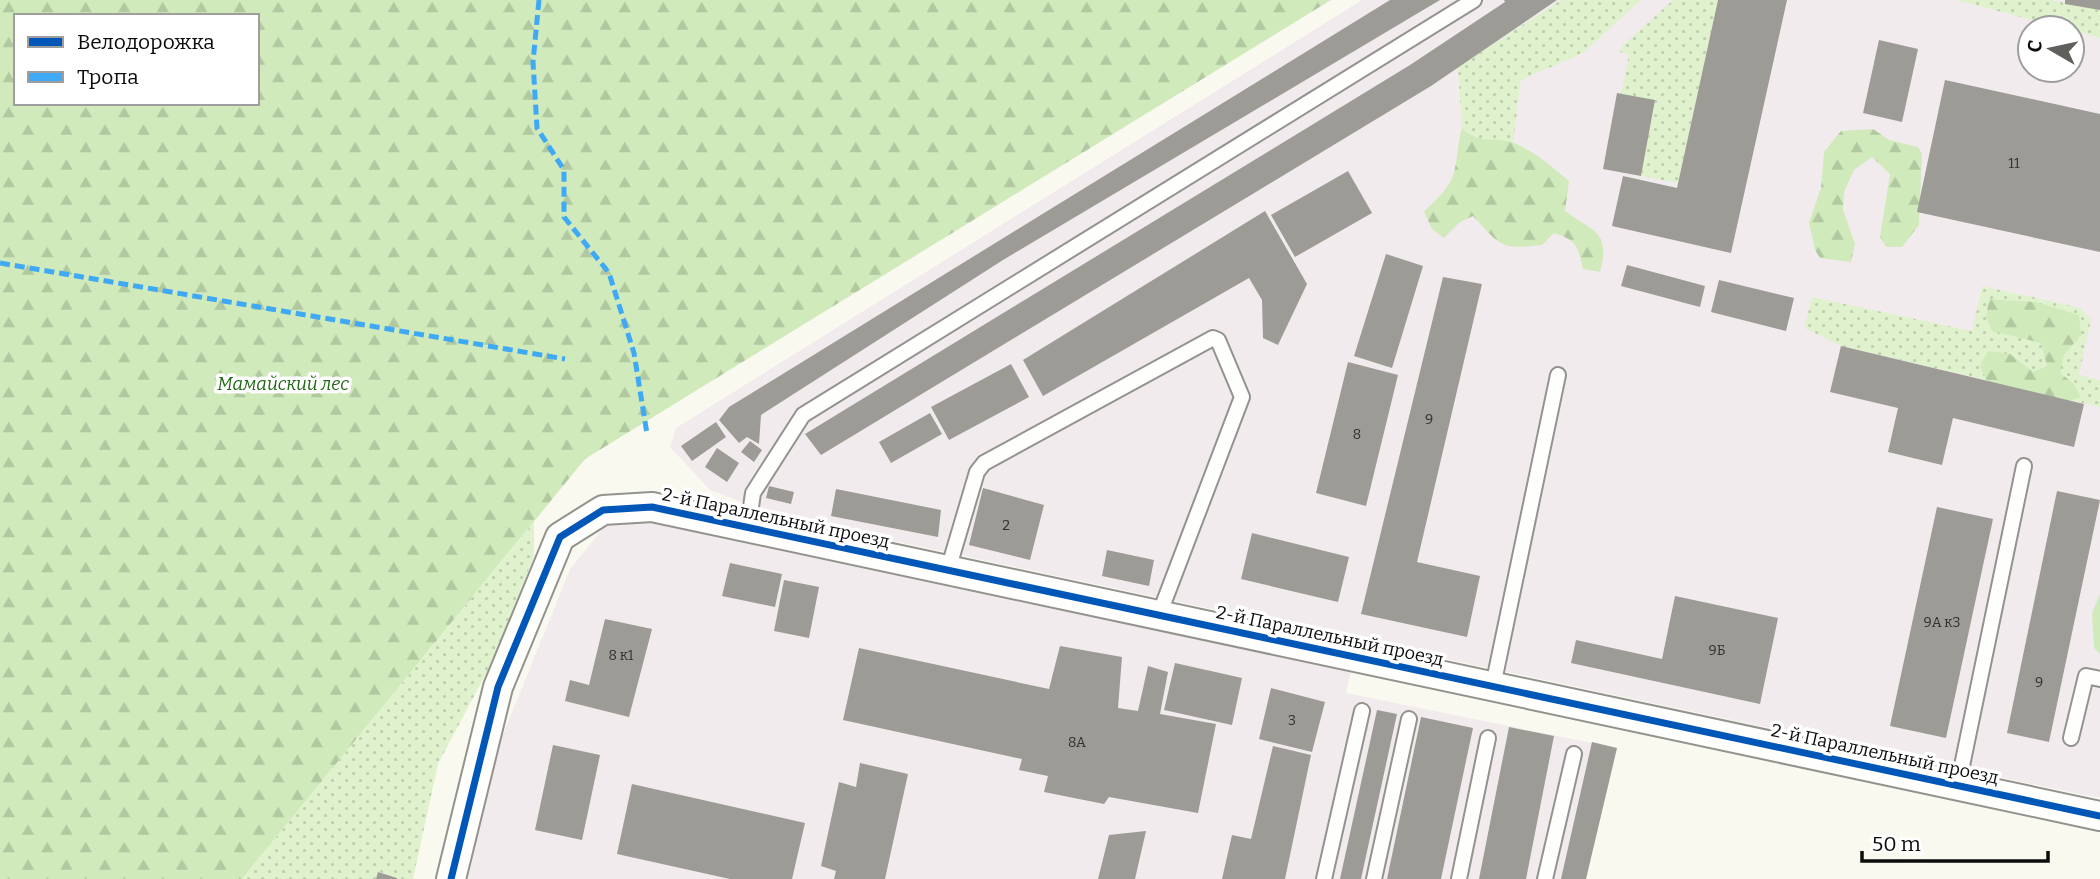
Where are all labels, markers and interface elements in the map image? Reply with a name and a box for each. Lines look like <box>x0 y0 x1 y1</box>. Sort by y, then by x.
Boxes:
legend <box>14 14 259 105</box>
north arrow <box>2016 14 2086 84</box>
text: Велодорожка <box>77 29 215 55</box>
text: С <box>2022 39 2047 54</box>
text: Тропа <box>77 64 139 90</box>
house number: 11 <box>2008 155 2020 172</box>
park label: Мамайский лес <box>217 373 349 395</box>
house number: 9 <box>1425 411 1433 428</box>
house number: 8 <box>1353 426 1361 443</box>
street label: 2-й Параллельный проезд <box>660 483 892 553</box>
house number: 2 <box>1002 517 1010 534</box>
street label: 2-й Параллельный проезд <box>1214 601 1446 671</box>
house number: 9А к3 <box>1923 614 1961 631</box>
house number: 9Б <box>1709 642 1725 659</box>
house number: 8 к1 <box>608 647 634 664</box>
house number: 9 <box>2035 674 2043 691</box>
house number: 3 <box>1288 712 1296 729</box>
street label: 2-й Параллельный проезд <box>1769 719 2001 789</box>
house number: 8А <box>1068 734 1086 751</box>
scale bar <box>1862 820 2048 864</box>
text: 50 m <box>1872 831 1921 857</box>

